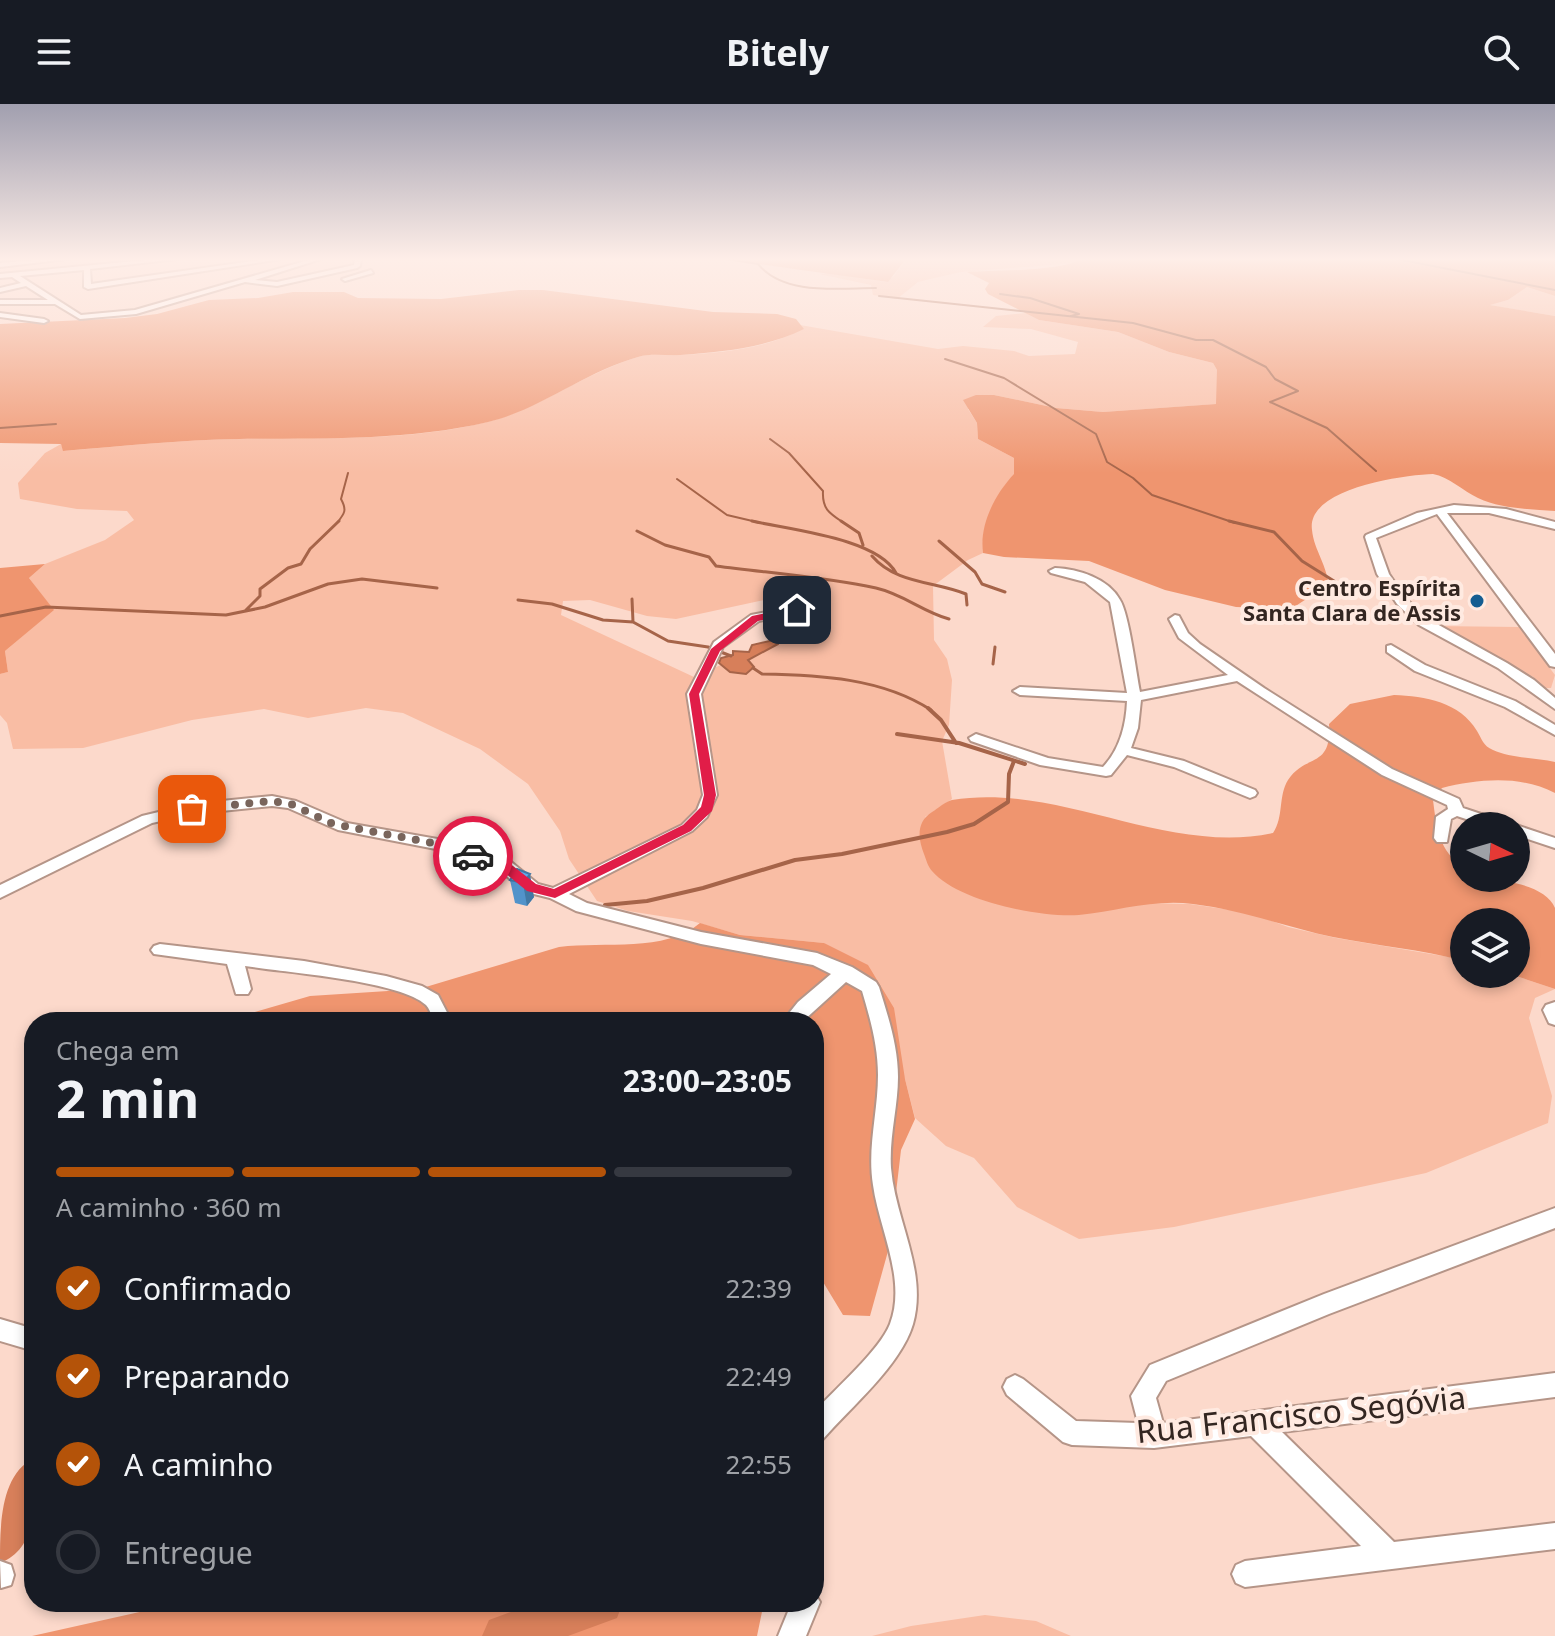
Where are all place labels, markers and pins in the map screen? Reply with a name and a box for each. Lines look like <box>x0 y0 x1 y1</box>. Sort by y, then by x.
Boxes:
place label: Centro Espírita Santa Clara de Assis <box>1243 572 1461 627</box>
pin <box>763 576 831 644</box>
marker: Centro Espírita Santa Clara de Assis <box>1468 592 1486 610</box>
pin <box>158 775 226 843</box>

